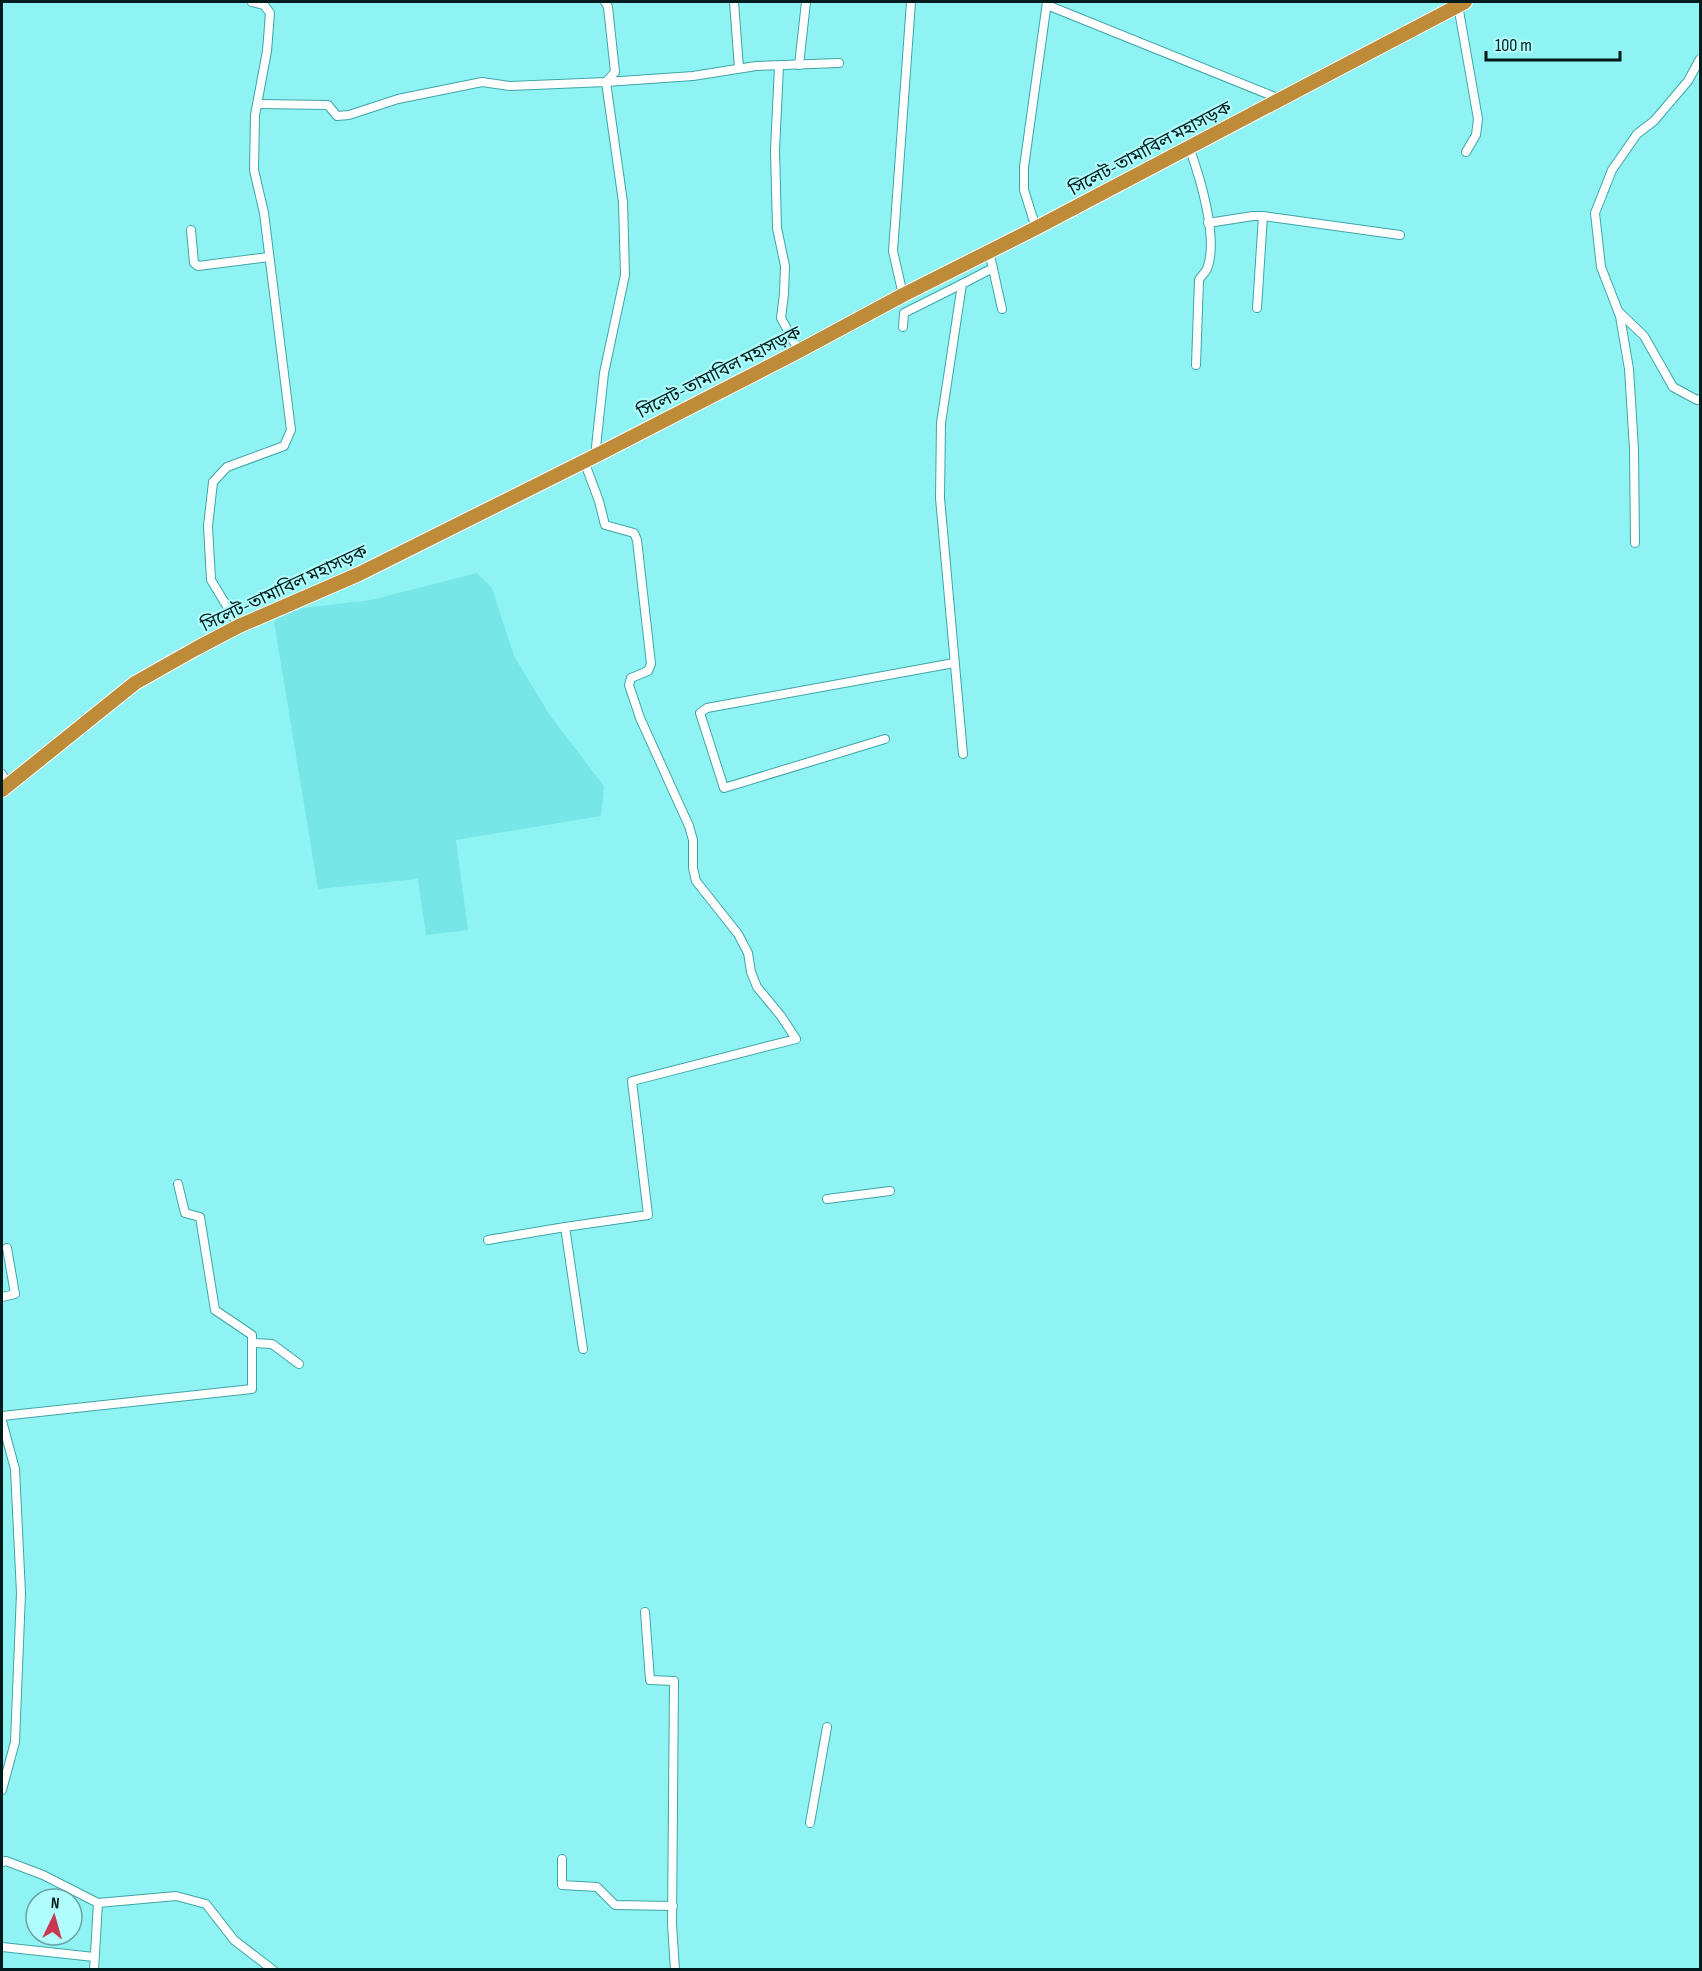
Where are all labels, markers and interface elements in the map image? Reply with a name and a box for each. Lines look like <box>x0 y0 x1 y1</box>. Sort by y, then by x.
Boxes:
scale bar <box>1486 24 1620 62</box>
text: 100 m <box>1495 35 1532 56</box>
street label: সিলেট-তামাবিল মহাসড়ক <box>1065 96 1235 201</box>
street label: সিলেট-তামাবিল মহাসড়ক <box>633 322 805 423</box>
street label: সিলেট-তামাবিল মহাসড়ক <box>197 540 371 637</box>
north arrow <box>24 1887 84 1947</box>
text: N <box>50 1894 60 1913</box>

